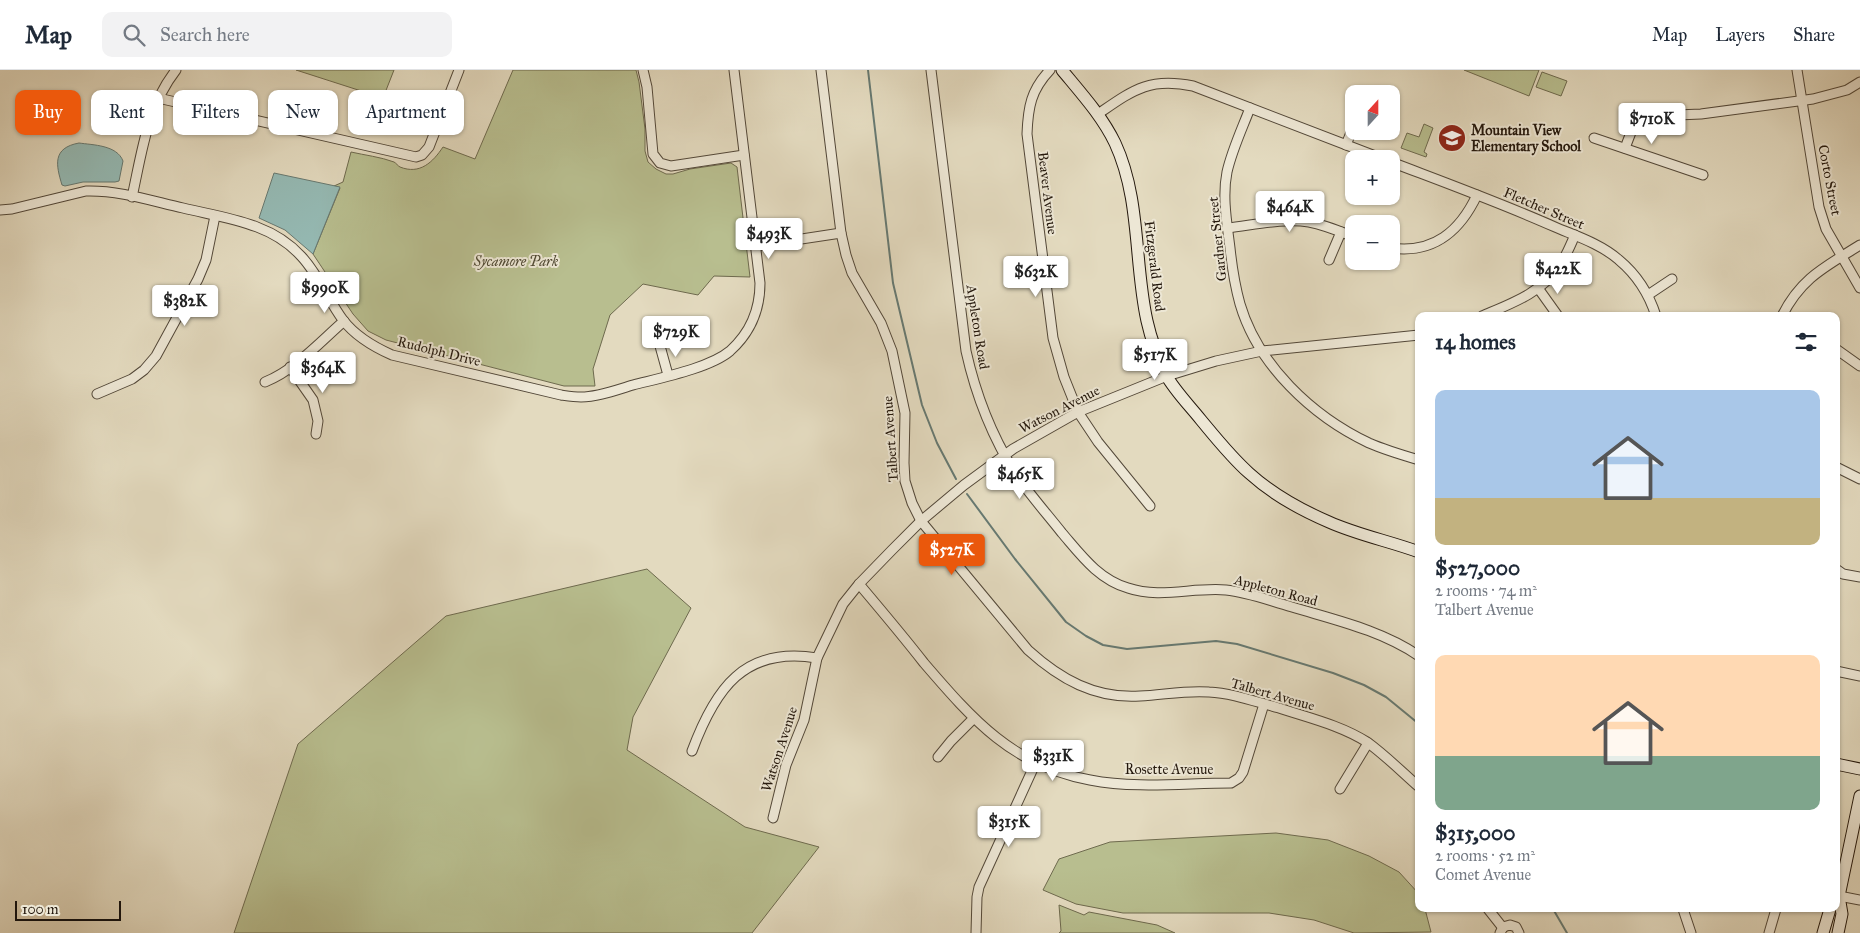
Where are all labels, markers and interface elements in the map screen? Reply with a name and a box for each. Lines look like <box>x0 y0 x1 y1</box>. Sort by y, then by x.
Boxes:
search box <box>102 12 452 57</box>
text: Map <box>25 20 72 50</box>
icon: search <box>120 21 148 49</box>
text: Search here <box>160 23 250 46</box>
text: Map <box>1652 24 1687 46</box>
text: Layers <box>1715 24 1765 46</box>
text: Share <box>1793 24 1835 46</box>
north arrow <box>1345 85 1400 140</box>
map controls <box>1345 85 1400 270</box>
chip: Buy <box>15 90 81 135</box>
chip: Rent <box>91 90 163 135</box>
chip: Filters <box>173 90 258 135</box>
chip: New <box>268 90 338 135</box>
chip: Apartment <box>348 90 464 135</box>
pin: $710K <box>1617 102 1687 145</box>
text: $710K <box>1629 109 1675 128</box>
place label: Mountain View Elementary School <box>1471 122 1582 156</box>
school or university icon: Mountain View Elementary School <box>1437 123 1467 153</box>
street label: Corto Street <box>1814 143 1845 217</box>
button: + <box>1345 150 1400 205</box>
street label: Beaver Avenue <box>1034 151 1061 236</box>
street label: Fletcher Street <box>1501 184 1587 233</box>
pin: $464K <box>1255 190 1325 233</box>
street label: Gardner Street <box>1205 196 1230 282</box>
text: $464K <box>1267 197 1313 216</box>
button: − <box>1345 215 1400 270</box>
pin: $493K <box>734 218 804 260</box>
street label: Fitzgerald Road <box>1140 220 1169 313</box>
text: $493K <box>747 224 791 243</box>
pin: $422K <box>1523 252 1593 295</box>
park label: Sycamore Park <box>473 253 559 270</box>
pin: $632K <box>1001 256 1071 298</box>
text: $422K <box>1535 259 1581 278</box>
text: $632K <box>1014 262 1058 281</box>
pin: $990K <box>290 272 360 314</box>
text: $990K <box>301 278 349 297</box>
street label: Appleton Road <box>962 283 993 371</box>
pin: $382K <box>150 284 220 327</box>
text: $382K <box>163 291 207 310</box>
pin: $729K <box>641 316 711 358</box>
text: $729K <box>653 322 699 341</box>
icon: filters <box>1792 328 1820 356</box>
text: 14 homes <box>1435 329 1516 355</box>
street label: Rudolph Drive <box>395 333 482 370</box>
pin: $517K <box>1120 338 1190 381</box>
text: $517K <box>1133 345 1177 364</box>
pin: $364K <box>288 352 358 394</box>
text: $364K <box>301 358 345 377</box>
street label: Watson Avenue <box>1016 382 1103 437</box>
street label: Talbert Avenue <box>879 395 902 483</box>
icon: home <box>1583 423 1673 513</box>
pin: $465K <box>985 458 1055 500</box>
text: $465K <box>997 464 1043 483</box>
pin: $527K <box>917 534 987 576</box>
text: $527K <box>930 540 974 559</box>
text: $527,000 <box>1435 555 1520 581</box>
street label: Appleton Road <box>1231 571 1319 610</box>
text: 2 rooms · 74 m² <box>1435 581 1537 600</box>
text: Talbert Avenue <box>1435 600 1534 619</box>
street label: Talbert Avenue <box>1229 674 1317 715</box>
icon: home <box>1583 688 1673 778</box>
street label: Watson Avenue <box>758 704 801 794</box>
pin: $331K <box>1018 740 1088 782</box>
text: $331K <box>1033 746 1073 765</box>
street label: Rosette Avenue <box>1125 761 1213 778</box>
pin: $315K <box>974 806 1044 848</box>
text: $315K <box>989 812 1030 831</box>
text: $315,000 <box>1435 820 1515 846</box>
text: 2 rooms · 52 m² <box>1435 846 1535 865</box>
text: Comet Avenue <box>1435 865 1531 884</box>
scale bar <box>15 898 121 921</box>
text: 100 m <box>22 901 59 918</box>

